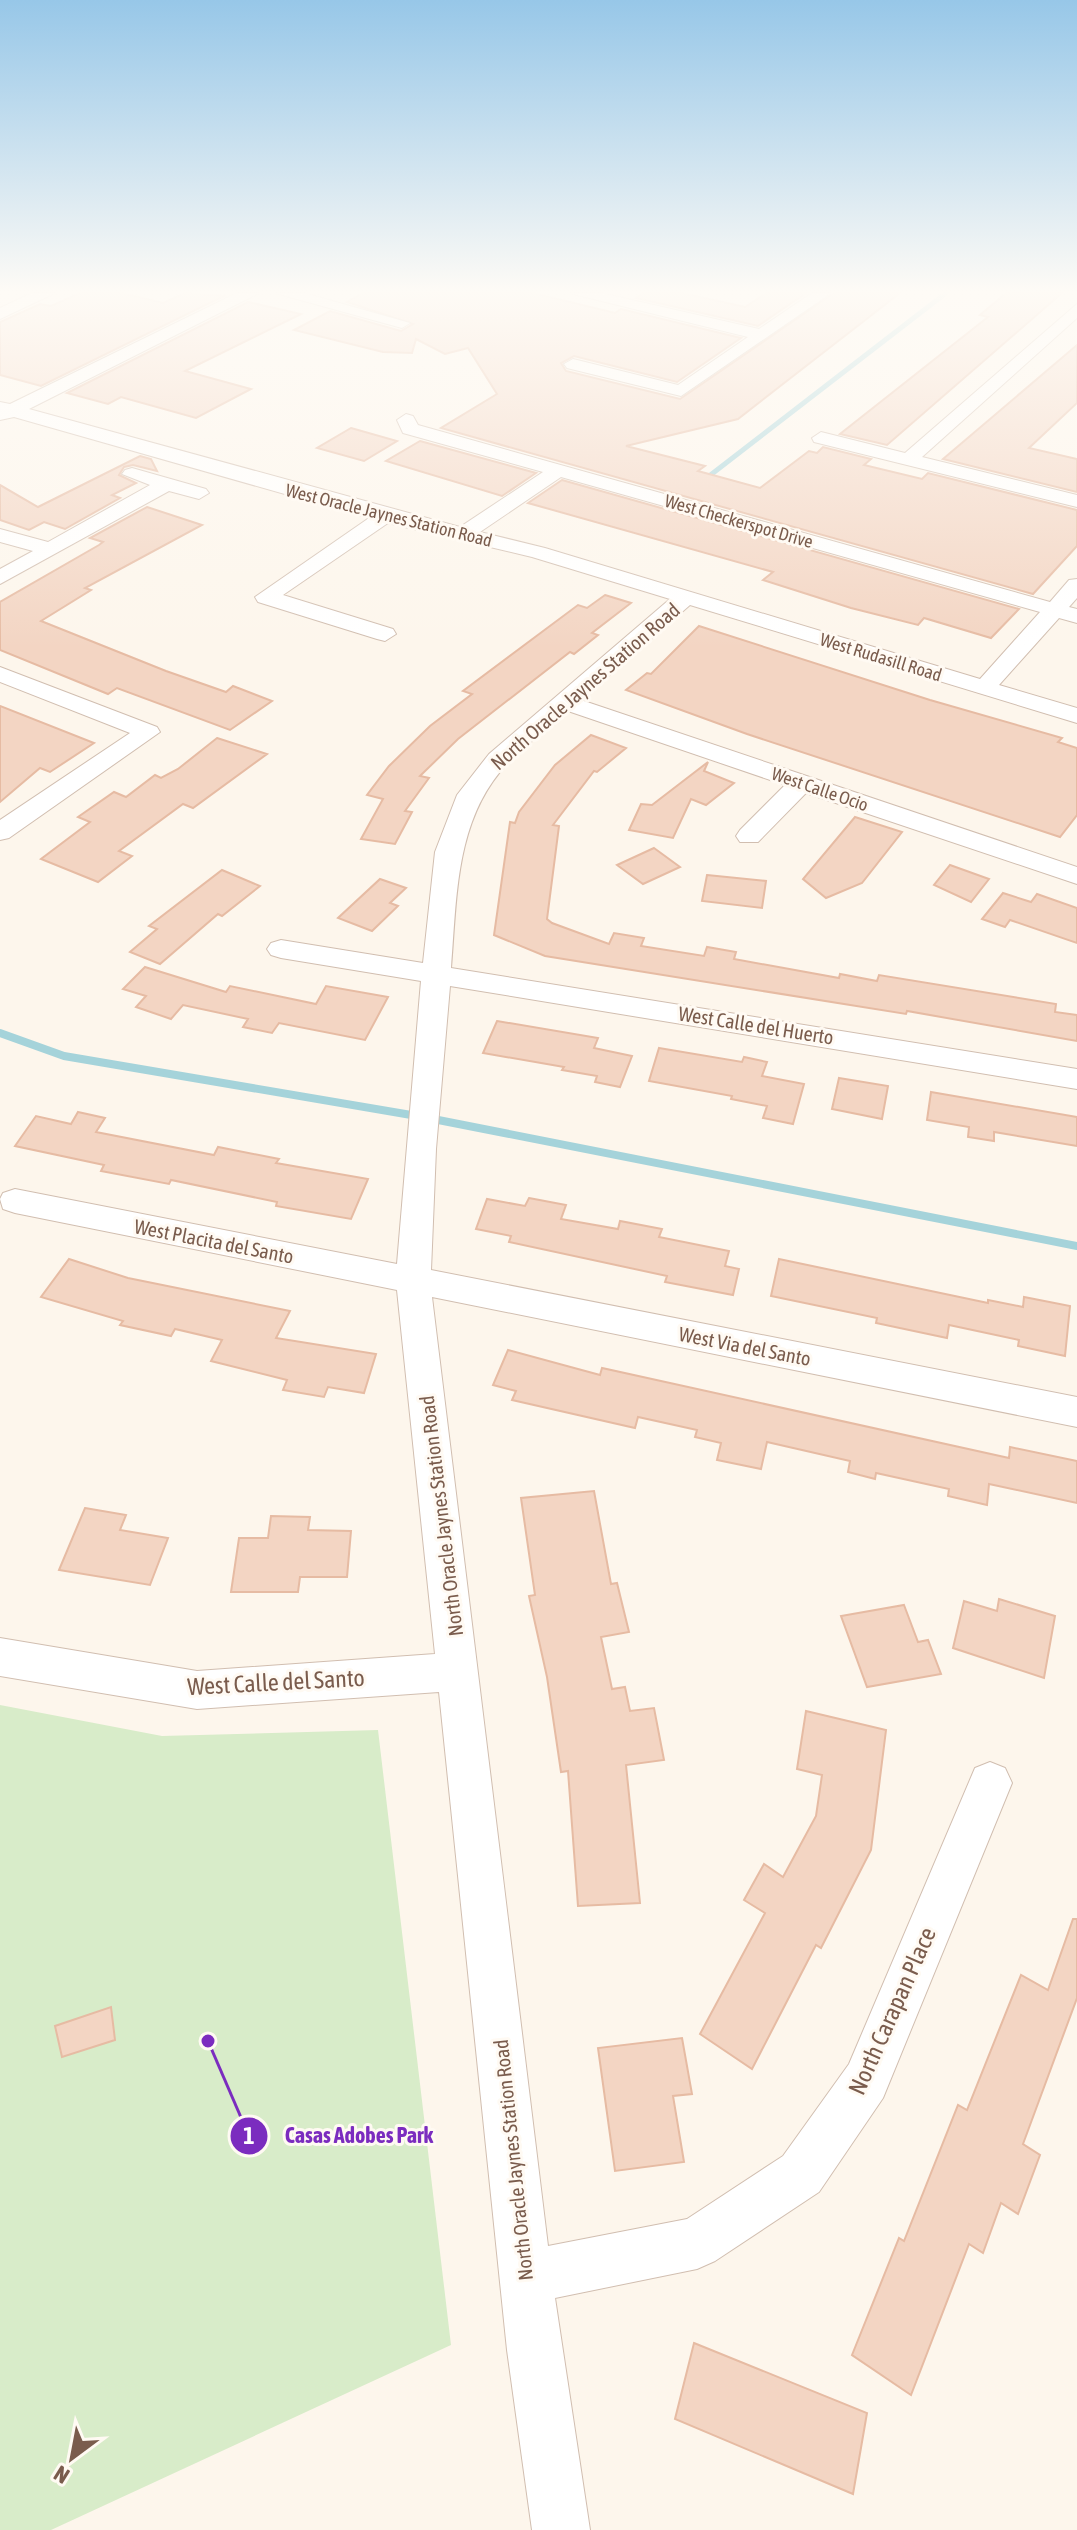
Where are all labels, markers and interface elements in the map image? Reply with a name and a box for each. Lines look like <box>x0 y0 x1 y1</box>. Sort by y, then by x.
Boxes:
street label: West Oracle Jaynes Station Road <box>284 479 494 551</box>
street label: West Checkerspot Drive <box>662 490 816 552</box>
street label: North Oracle Jaynes Station Road <box>486 598 684 774</box>
street label: West Rudasill Road <box>818 629 944 685</box>
street label: West Calle Ocio <box>769 763 871 815</box>
street label: West Calle del Huerto <box>677 1001 835 1049</box>
street label: West Placita del Santo <box>132 1214 296 1268</box>
street label: West Via del Santo <box>677 1322 813 1370</box>
street label: North Oracle Jaynes Station Road <box>415 1394 467 1638</box>
street label: West Calle del Santo <box>187 1664 365 1700</box>
street label: North Carapan Place <box>843 1923 941 2099</box>
street label: North Oracle Jaynes Station Road <box>489 2038 537 2282</box>
callout: Casas Adobes Park <box>229 2113 449 2159</box>
text: 1 <box>243 2122 255 2149</box>
text: Casas Adobes Park <box>285 2122 434 2148</box>
north arrow <box>32 2418 112 2498</box>
text: N <box>49 2460 74 2489</box>

